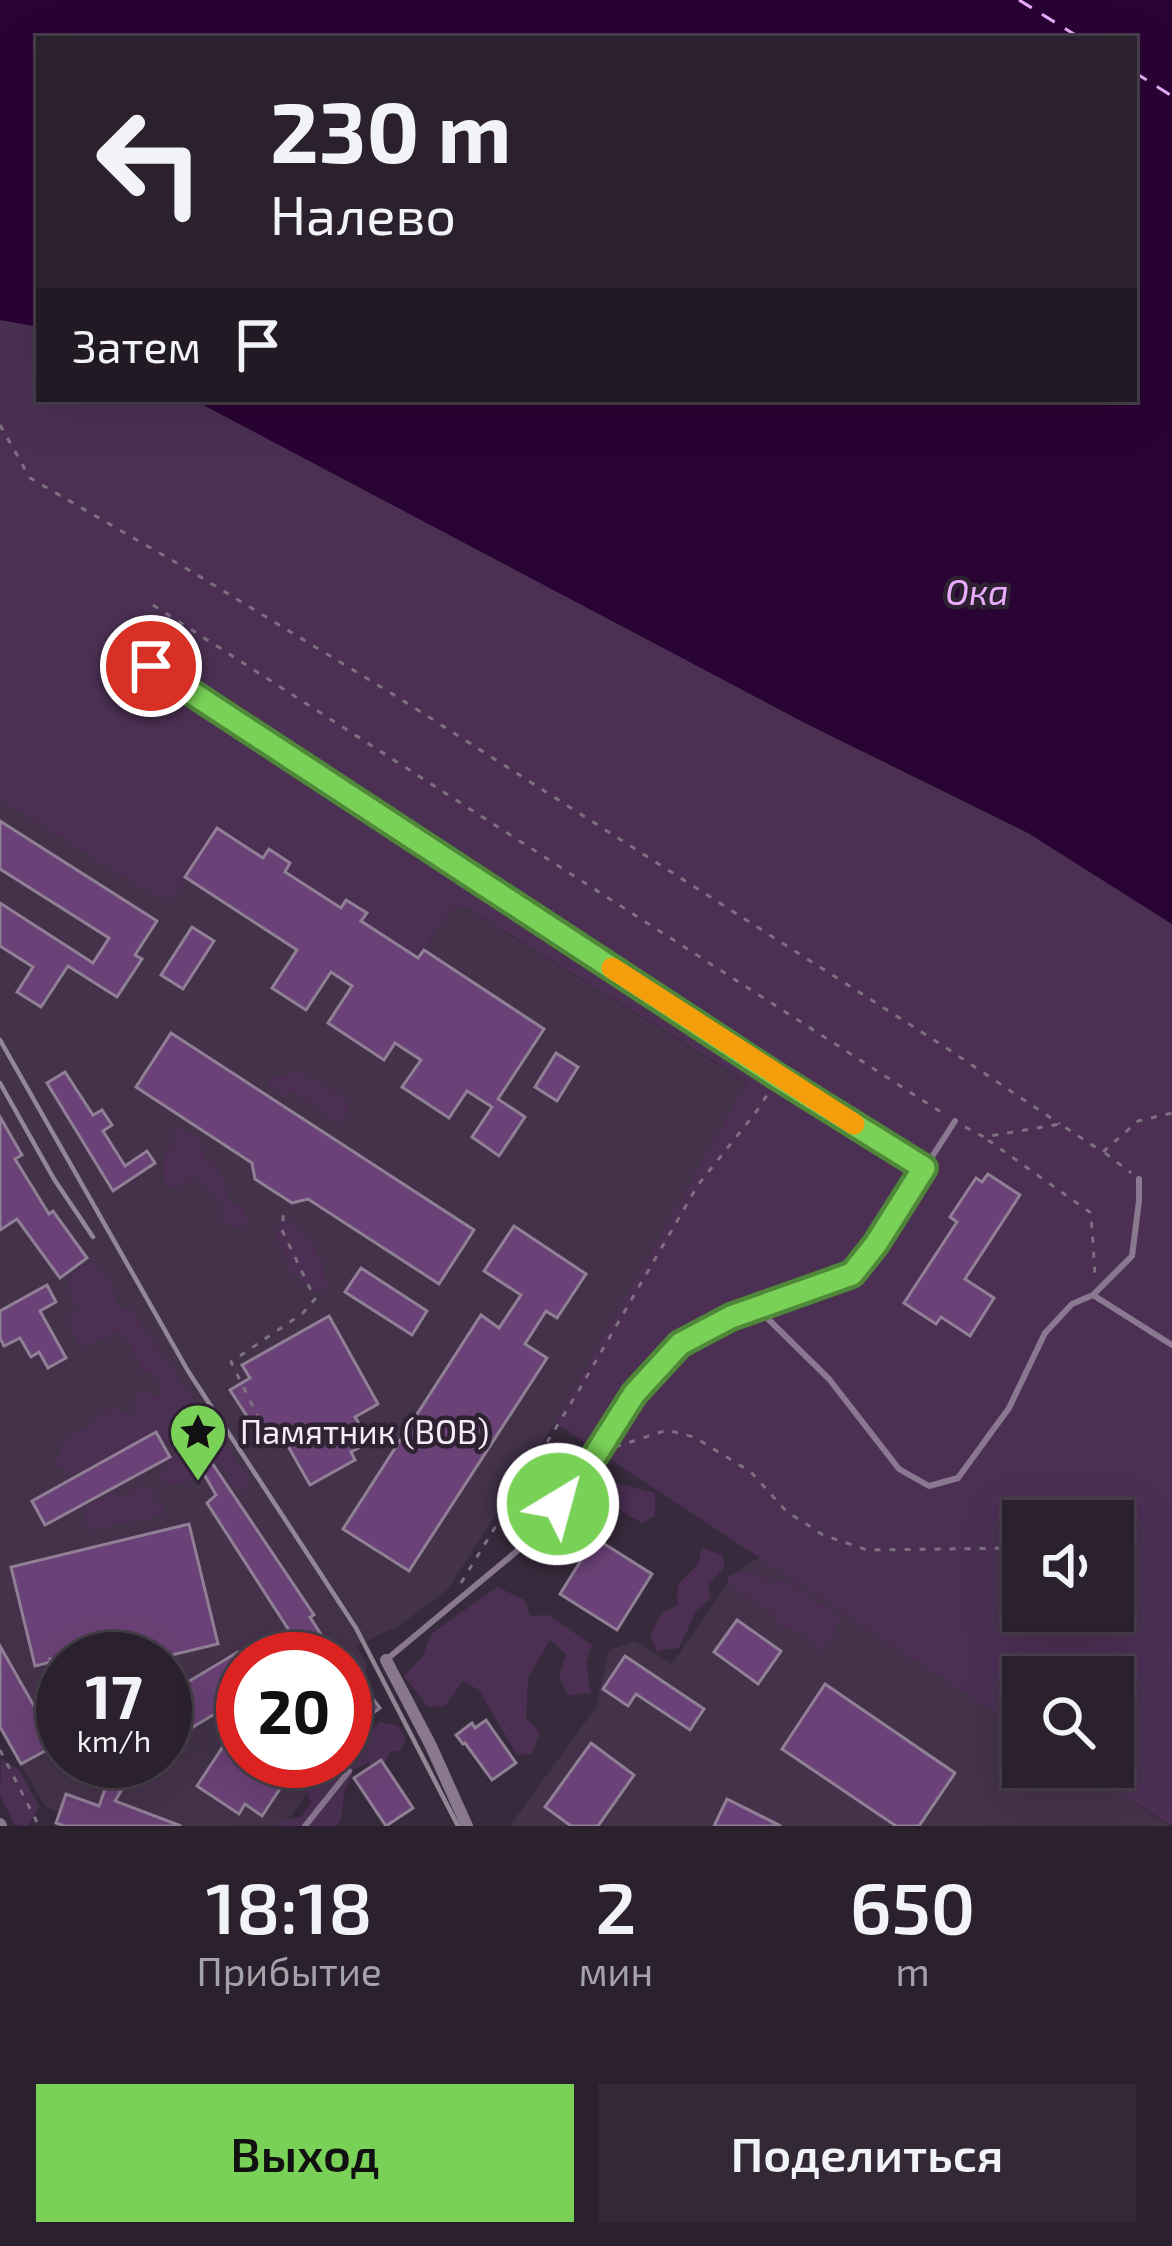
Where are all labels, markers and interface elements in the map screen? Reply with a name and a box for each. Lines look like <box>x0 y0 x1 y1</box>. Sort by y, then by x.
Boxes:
text: 230 m <box>270 79 512 180</box>
icon: left <box>72 84 228 240</box>
text: Налево <box>270 181 456 246</box>
icon: arrive <box>225 312 291 378</box>
text: Затем <box>72 318 201 372</box>
water label: Ока <box>945 569 1009 612</box>
pin <box>100 615 202 717</box>
icon: arrive <box>118 633 184 699</box>
place icon: Памятник (ВОВ) <box>167 1401 229 1483</box>
place label: Памятник (ВОВ) <box>240 1411 489 1451</box>
position arrow <box>495 1441 621 1567</box>
map controls <box>1002 1500 1134 1788</box>
button: sound <box>1002 1500 1134 1632</box>
speed limit sign: 20 <box>216 1632 372 1788</box>
button: search <box>1002 1656 1134 1788</box>
text: 17 <box>85 1659 143 1731</box>
text: km/h <box>77 1722 151 1758</box>
text: 18:18 <box>206 1862 373 1948</box>
text: 2 <box>595 1862 636 1948</box>
text: 650 <box>850 1862 975 1948</box>
text: Прибытие <box>197 1947 382 1994</box>
text: мин <box>578 1947 653 1994</box>
text: m <box>895 1947 930 1994</box>
button: Выход <box>36 2084 574 2222</box>
button: Поделиться <box>598 2084 1136 2222</box>

